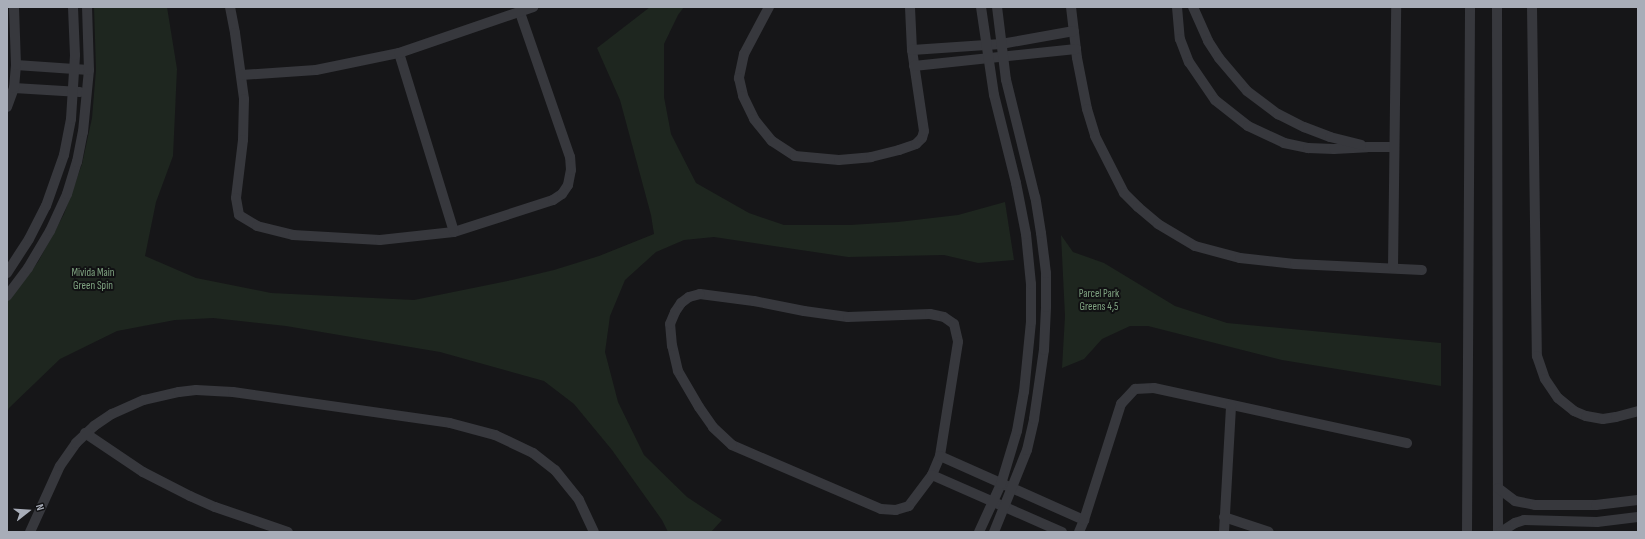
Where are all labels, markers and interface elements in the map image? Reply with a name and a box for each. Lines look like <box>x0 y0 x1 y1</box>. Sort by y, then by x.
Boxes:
park label: Mivida Main Green Spin <box>72 267 114 293</box>
park label: Parcel Park Greens 4,5 <box>1079 288 1119 314</box>
north arrow <box>8 491 48 531</box>
text: N <box>33 503 47 512</box>

